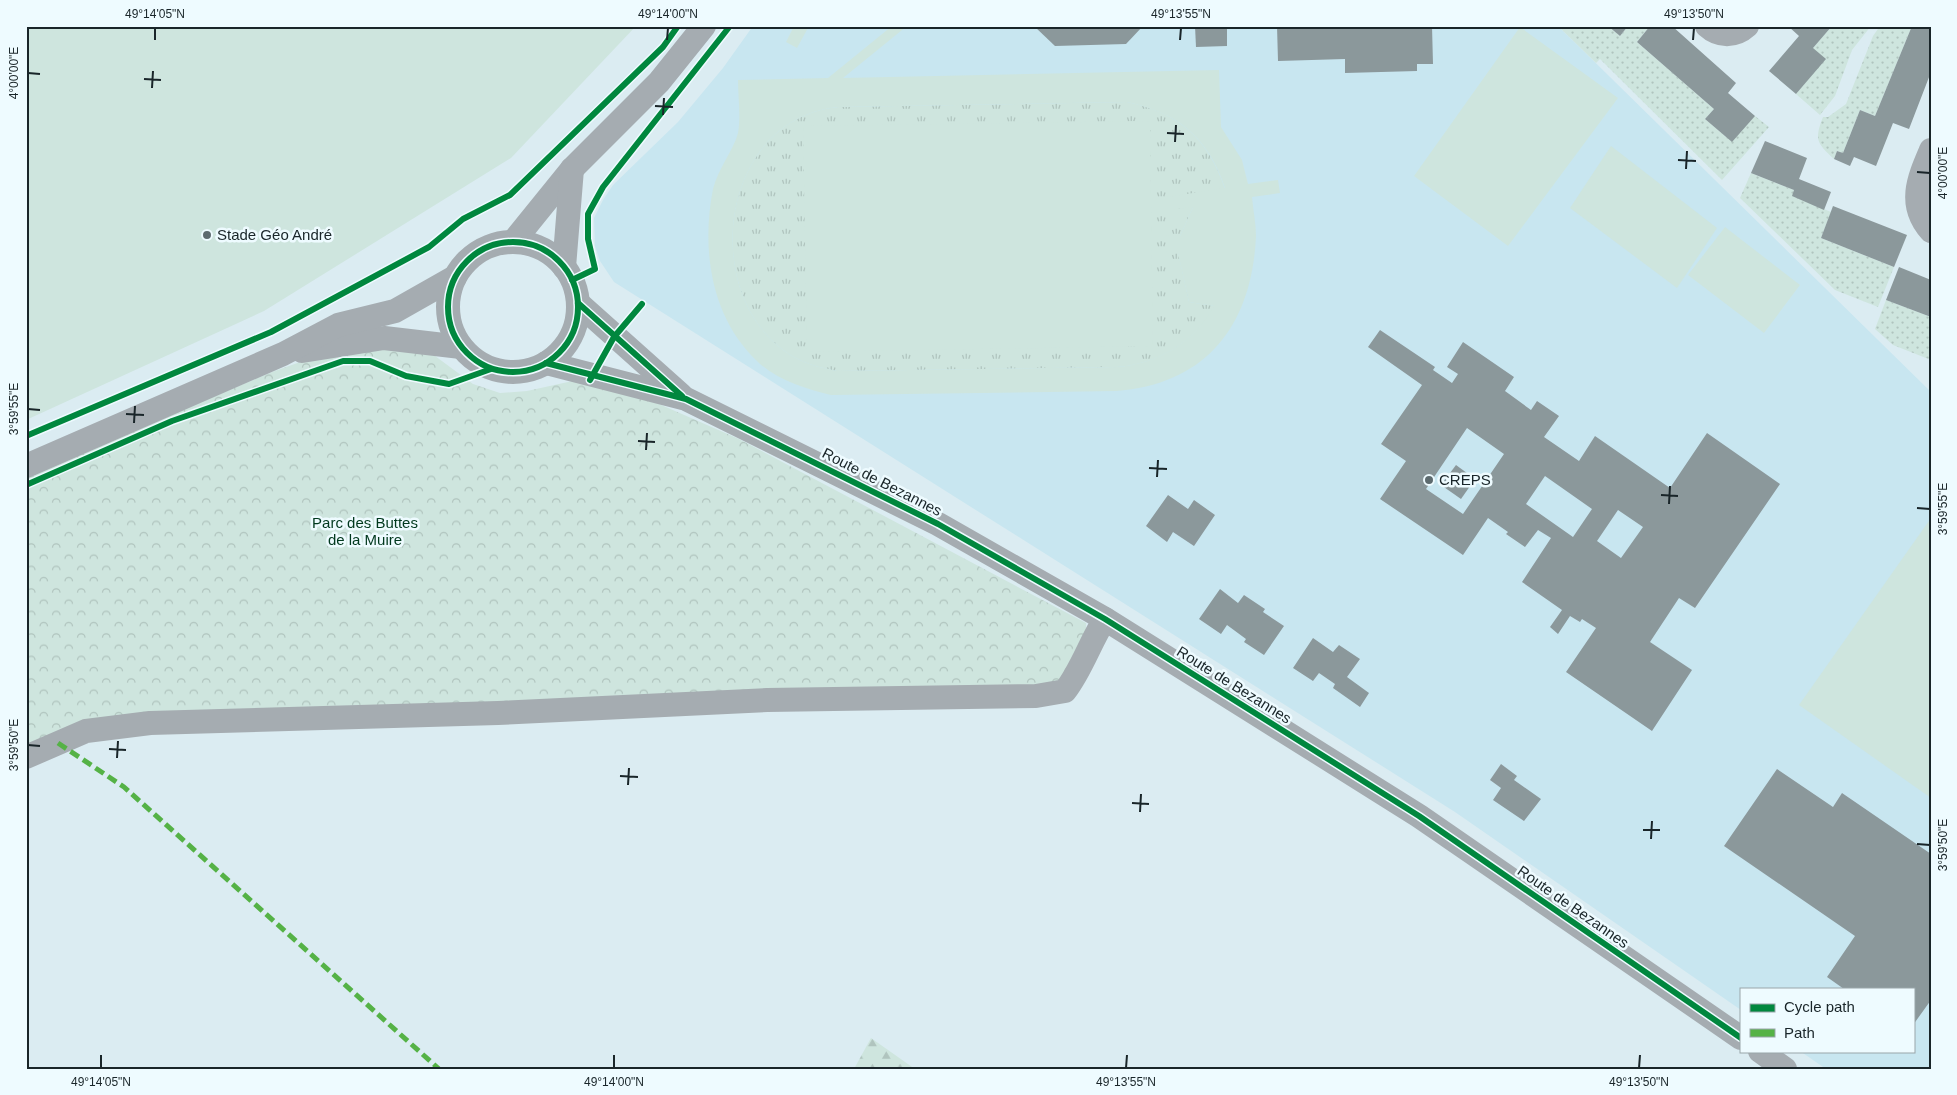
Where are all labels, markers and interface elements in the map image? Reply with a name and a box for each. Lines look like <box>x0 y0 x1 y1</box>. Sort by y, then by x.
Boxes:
text: 49°14'05"N <box>125 7 185 21</box>
text: 49°14'00"N <box>638 7 698 21</box>
text: 49°13'55"N <box>1151 7 1211 21</box>
text: 49°13'50"N <box>1664 7 1724 21</box>
text: 4°00'00"E <box>7 47 21 99</box>
text: 4°00'00"E <box>1936 147 1950 199</box>
place label: Stade Géo André <box>217 226 332 243</box>
marker: Stade Géo André <box>201 229 213 241</box>
text: 3°59'55"E <box>7 383 21 435</box>
street label: Route de Bezannes <box>820 444 945 519</box>
place label: CREPS <box>1439 471 1491 488</box>
marker: CREPS <box>1423 474 1435 486</box>
text: 3°59'55"E <box>1936 483 1950 535</box>
park label: Parc des Buttes de la Muire <box>312 514 418 548</box>
street label: Route de Bezannes <box>1174 642 1295 727</box>
text: 3°59'50"E <box>7 719 21 771</box>
text: 3°59'50"E <box>1936 819 1950 871</box>
street label: Route de Bezannes <box>1514 862 1632 951</box>
legend <box>1740 988 1914 1052</box>
text: Cycle path <box>1784 998 1855 1015</box>
text: Path <box>1784 1024 1815 1041</box>
text: 49°14'05"N <box>71 1075 131 1089</box>
text: 49°14'00"N <box>584 1075 644 1089</box>
text: 49°13'55"N <box>1096 1075 1156 1089</box>
text: 49°13'50"N <box>1609 1075 1669 1089</box>

